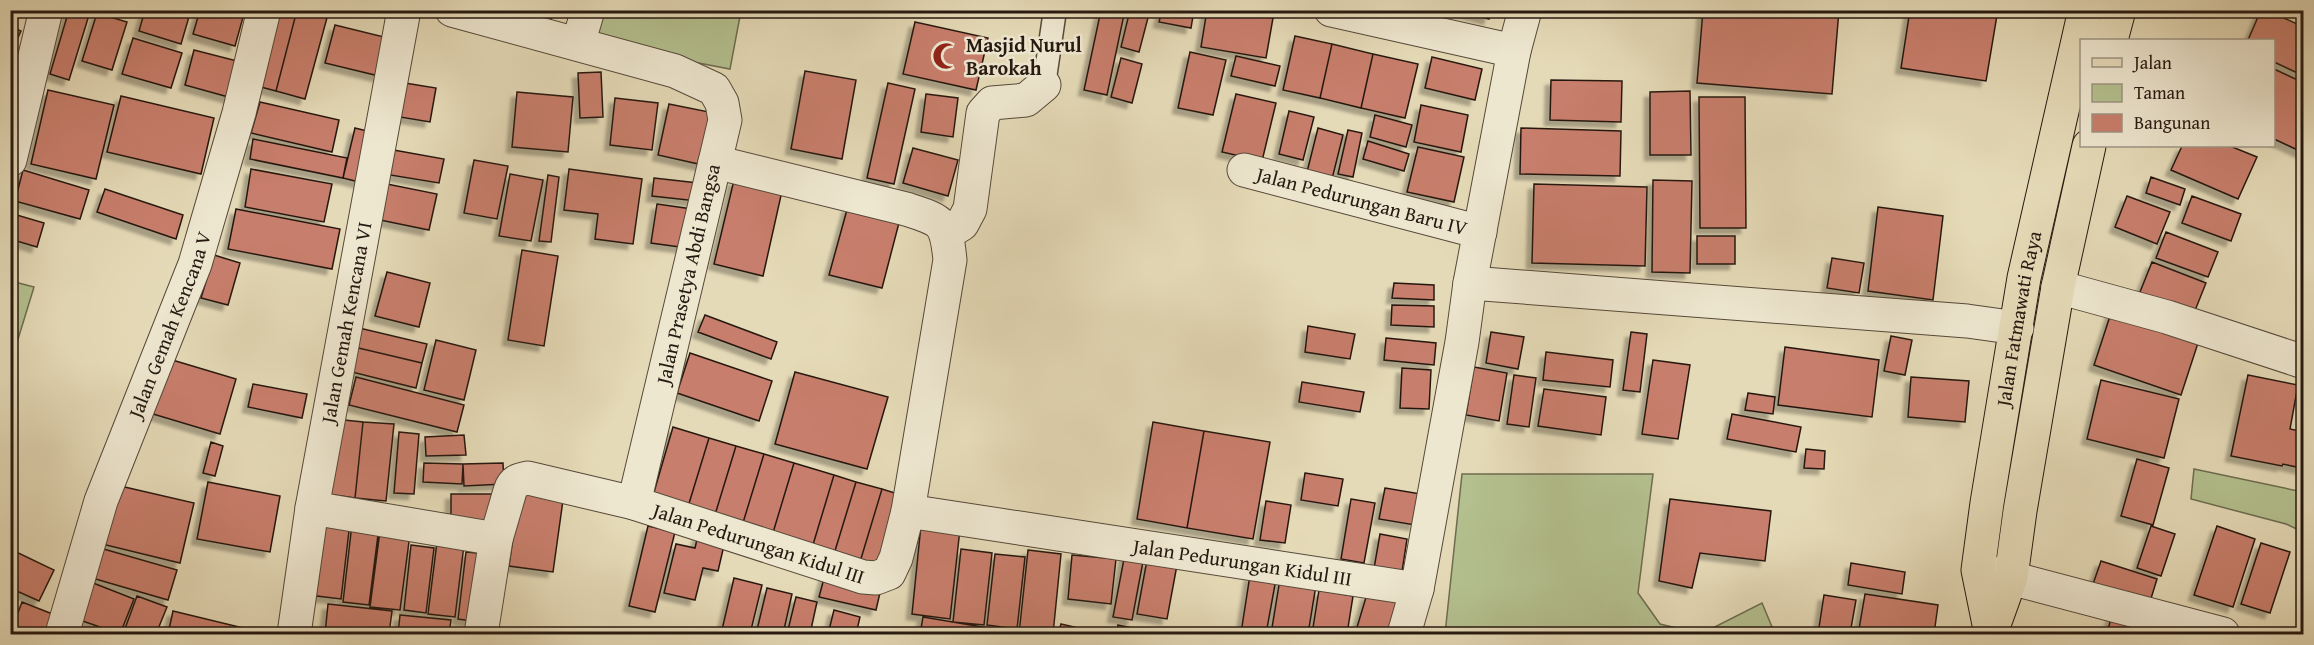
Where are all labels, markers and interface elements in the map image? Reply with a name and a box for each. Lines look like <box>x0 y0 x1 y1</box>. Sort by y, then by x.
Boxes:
place label: Masjid Nurul Barokah <box>966 30 1082 82</box>
legend <box>2080 39 2275 147</box>
mosque icon: Masjid Nurul Barokah <box>931 41 961 71</box>
text: Jalan <box>2132 49 2172 76</box>
text: Taman <box>2134 79 2185 106</box>
text: Bangunan <box>2134 109 2210 136</box>
street label: Jalan Pedurungan Baru IV <box>1251 158 1471 242</box>
street label: Jalan Prasetya Abdi Bangsa <box>647 160 727 390</box>
street label: Jalan Gemah Kencana VI <box>312 219 379 428</box>
street label: Jalan Fatmawati Raya <box>1988 227 2048 411</box>
street label: Jalan Gemah Kencana V <box>119 228 218 425</box>
street label: Jalan Pedurungan Kidul III <box>646 494 868 591</box>
street label: Jalan Pedurungan Kidul III <box>1128 530 1354 593</box>

